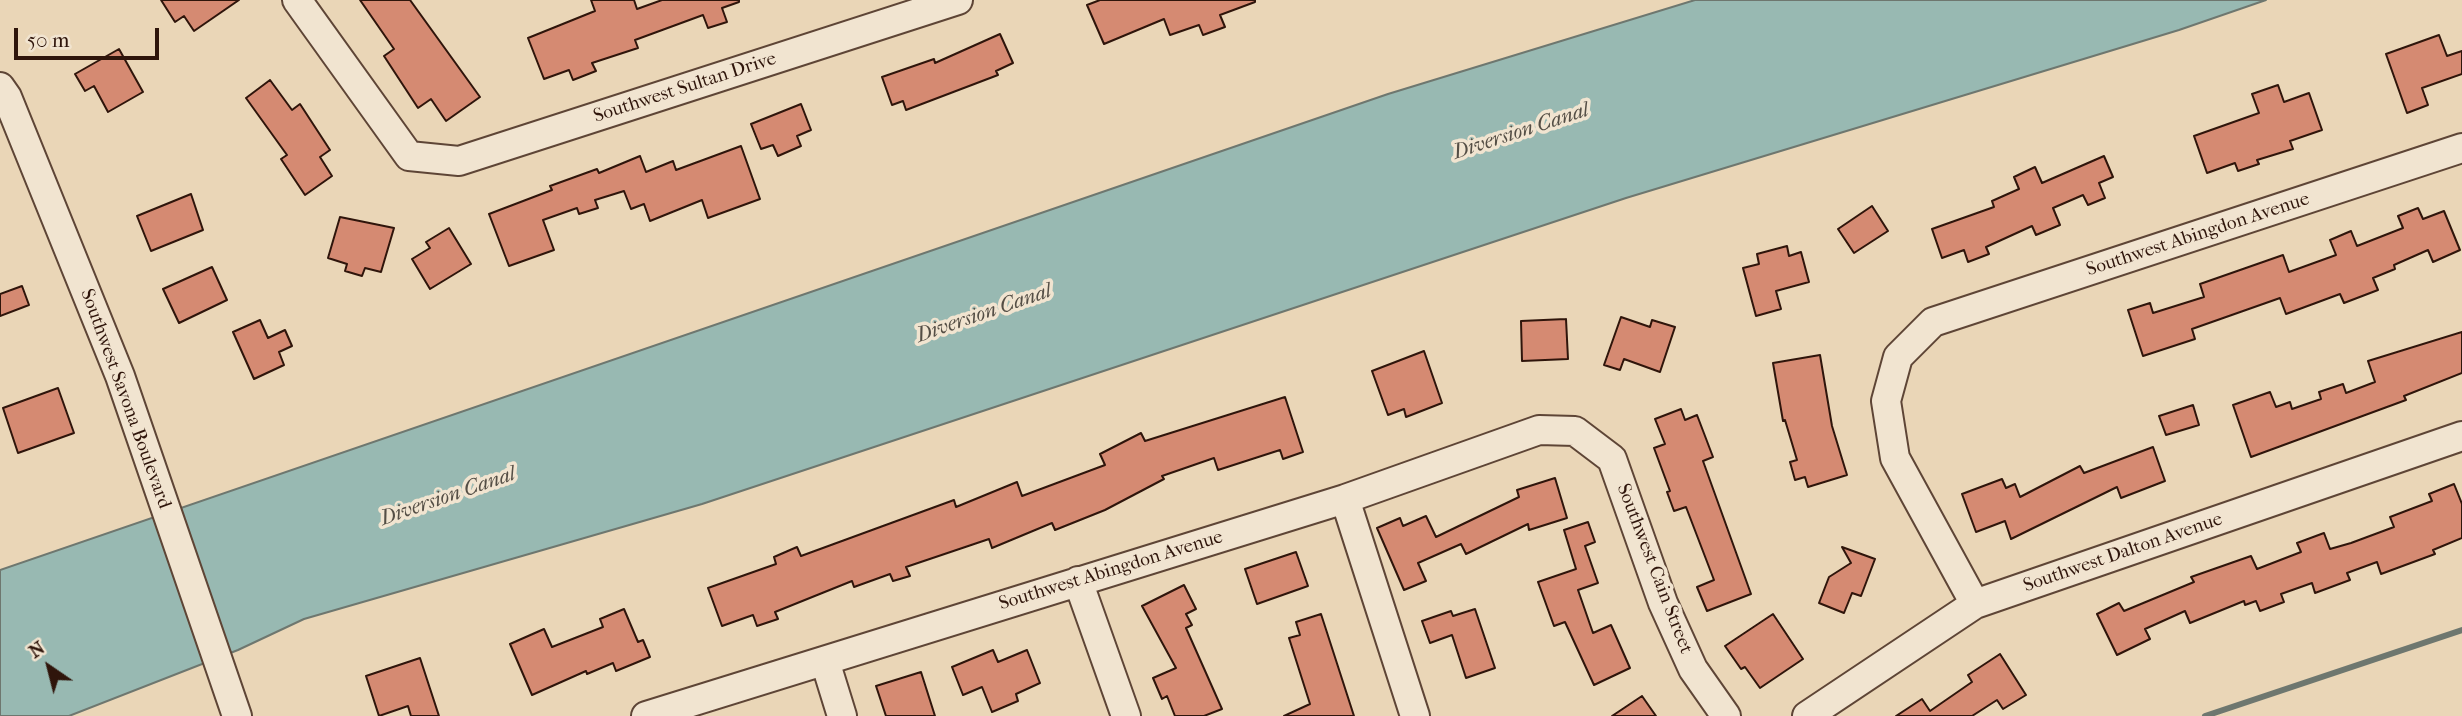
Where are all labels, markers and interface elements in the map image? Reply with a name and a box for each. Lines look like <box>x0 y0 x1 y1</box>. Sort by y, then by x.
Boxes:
scale bar <box>18 14 163 58</box>
text: 50 m <box>27 28 70 52</box>
street label: Southwest Sultan Drive <box>591 48 779 128</box>
water label: Diversion Canal <box>1450 98 1592 166</box>
street label: Southwest Abingdon Avenue <box>2084 188 2312 282</box>
water label: Diversion Canal <box>913 279 1055 349</box>
street label: Southwest Savona Boulevard <box>75 286 175 512</box>
water label: Diversion Canal <box>377 462 519 532</box>
street label: Southwest Cain Street <box>1611 481 1697 657</box>
street label: Southwest Dalton Avenue <box>2020 508 2226 598</box>
street label: Southwest Abingdon Avenue <box>996 526 1226 616</box>
north arrow <box>14 632 84 702</box>
text: N <box>25 637 49 663</box>

